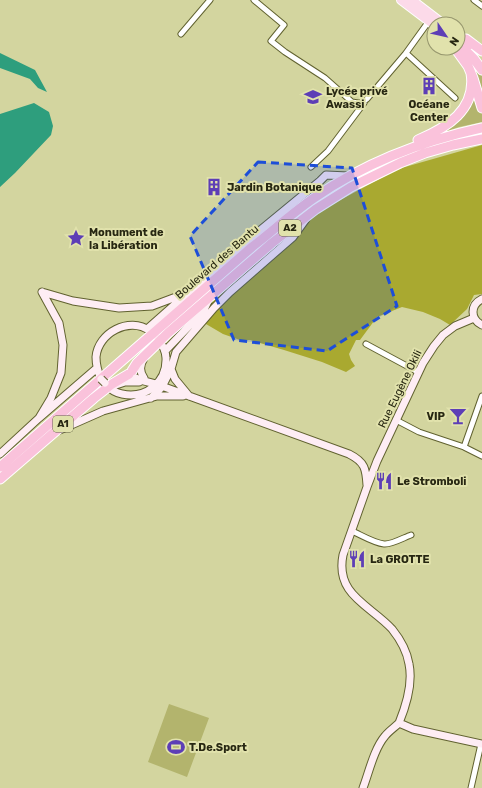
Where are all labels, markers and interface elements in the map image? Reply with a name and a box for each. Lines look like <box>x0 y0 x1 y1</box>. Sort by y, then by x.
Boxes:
north arrow <box>426 16 466 56</box>
text: N <box>446 34 461 48</box>
building icon: Océane Center <box>419 76 439 96</box>
place label: Lycée privé Awassi <box>326 85 388 111</box>
school or university icon: Lycée privé Awassi <box>303 87 323 107</box>
place label: Océane Center <box>409 98 450 124</box>
building icon: Jardin Botanique <box>204 177 224 197</box>
place label: Jardin Botanique <box>227 181 323 194</box>
road number: A2 <box>279 220 301 236</box>
street label: Boulevard des Bantu <box>173 222 261 302</box>
place label: Monument de la Libération <box>89 226 164 252</box>
place icon: Monument de la Libération <box>66 228 86 248</box>
street label: Rue Eugène Okili <box>375 348 425 430</box>
bar icon: VIP <box>448 406 468 426</box>
place label: VIP <box>426 410 446 423</box>
road number: A1 <box>53 416 73 432</box>
restaurant icon: Le Stromboli <box>374 471 394 491</box>
place label: Le Stromboli <box>397 475 467 488</box>
restaurant icon: La GROTTE <box>347 549 367 569</box>
place label: La GROTTE <box>370 553 430 566</box>
sports icon: T.De.Sport <box>166 737 186 757</box>
place label: T.De.Sport <box>189 741 247 754</box>

